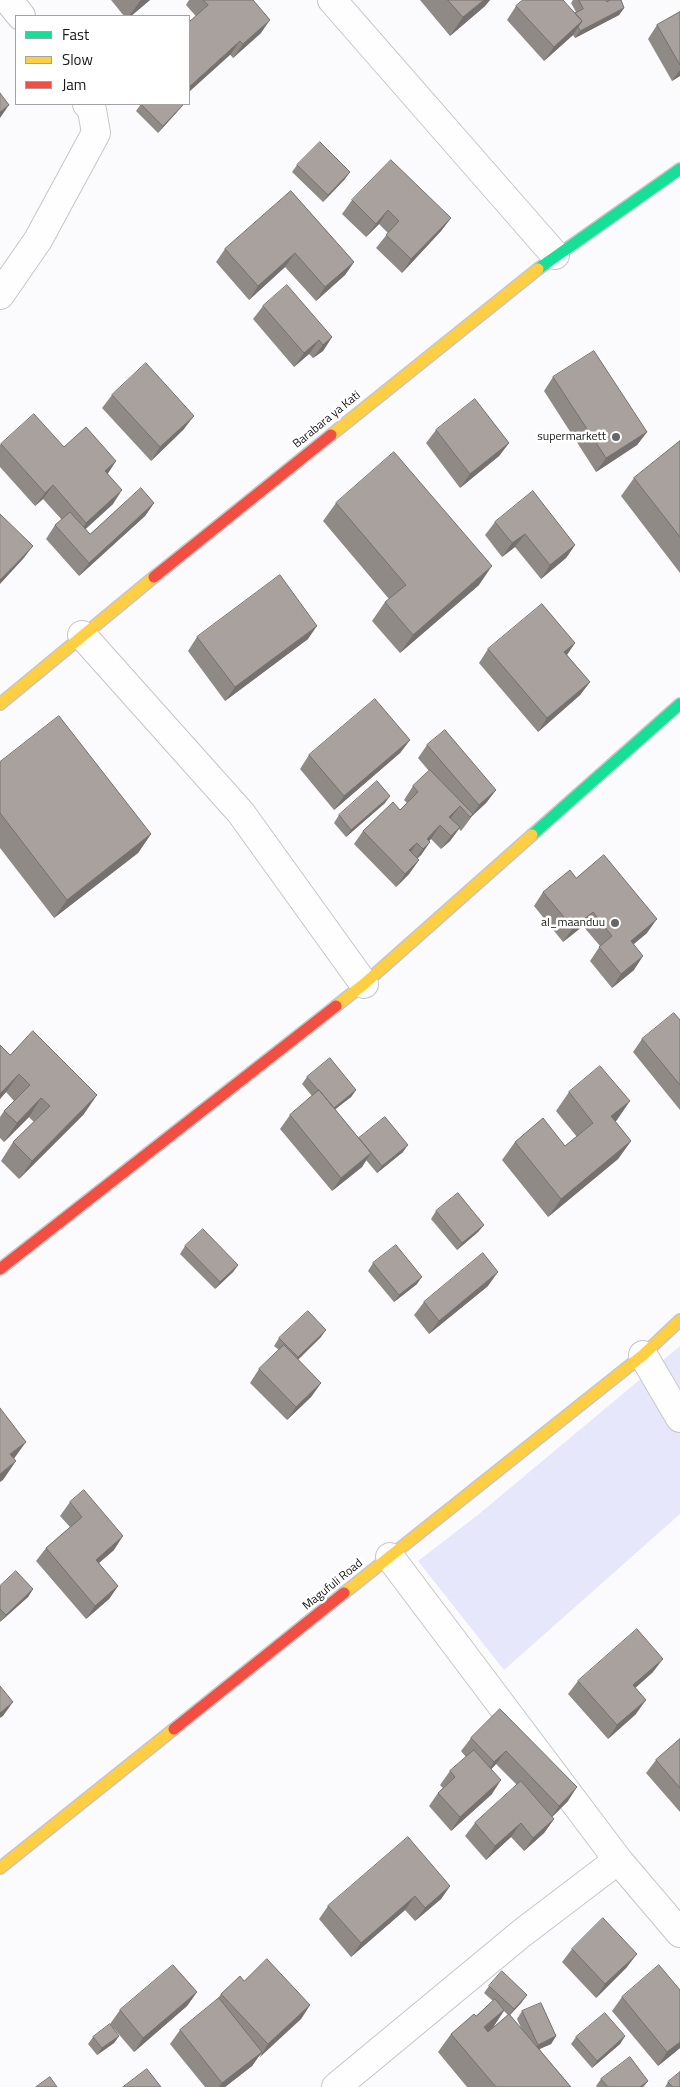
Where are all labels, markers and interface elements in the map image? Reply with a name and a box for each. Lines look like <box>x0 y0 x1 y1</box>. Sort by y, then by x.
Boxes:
legend <box>15 15 190 105</box>
text: Fast <box>62 23 89 46</box>
text: Slow <box>62 48 93 71</box>
text: Jam <box>62 73 86 96</box>
street label: Barabara ya Kati <box>290 388 364 452</box>
place label: supermarkett <box>537 430 606 444</box>
marker: supermarkett <box>610 431 622 443</box>
place label: al_maanduu <box>541 916 605 930</box>
marker: al_maanduu <box>609 917 621 929</box>
street label: Magufuli Road <box>300 1556 366 1614</box>

